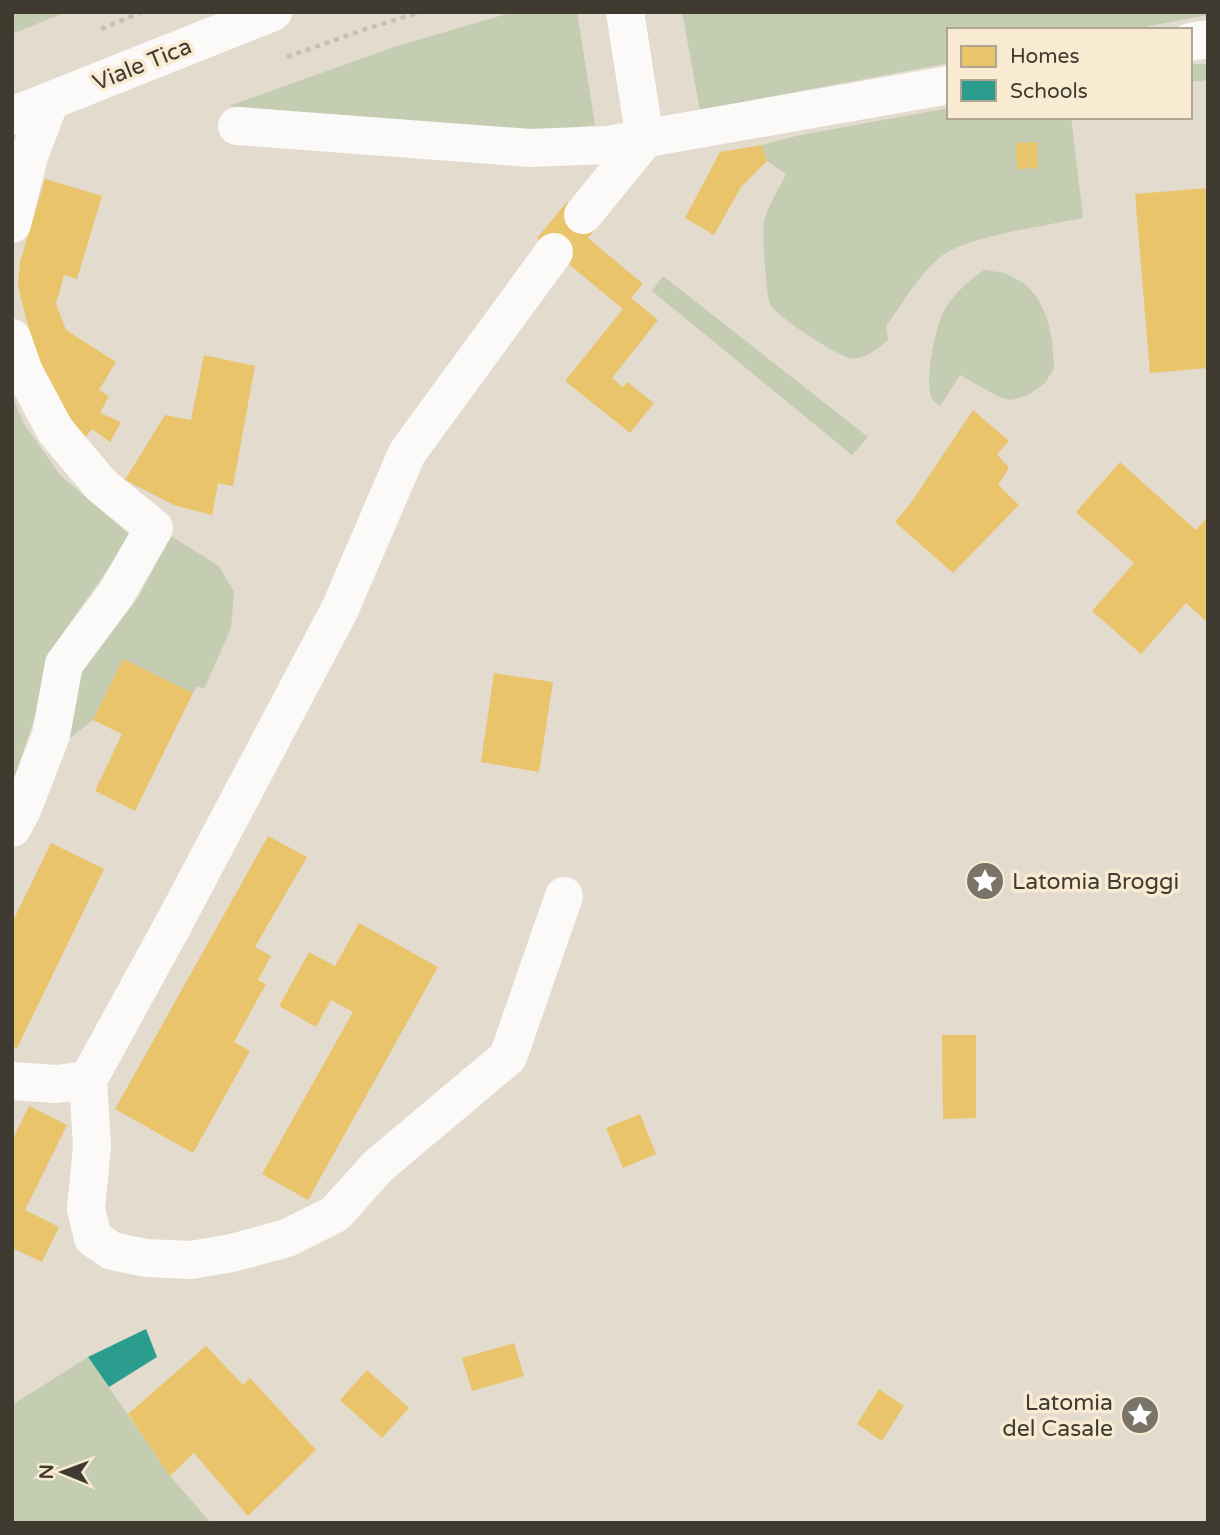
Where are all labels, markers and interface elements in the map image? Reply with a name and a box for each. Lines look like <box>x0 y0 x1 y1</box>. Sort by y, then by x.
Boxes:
legend <box>947 28 1192 119</box>
street label: Viale Tica <box>89 33 196 97</box>
text: Homes <box>1010 44 1080 69</box>
text: Schools <box>1010 79 1088 104</box>
place icon: Latomia Broggi <box>964 860 1006 902</box>
place label: Latomia Broggi <box>1012 868 1179 896</box>
place label: Latomia del Casale <box>1002 1389 1113 1443</box>
place icon: Latomia del Casale <box>1119 1394 1161 1436</box>
north arrow <box>28 1437 98 1507</box>
text: N <box>36 1464 58 1480</box>

